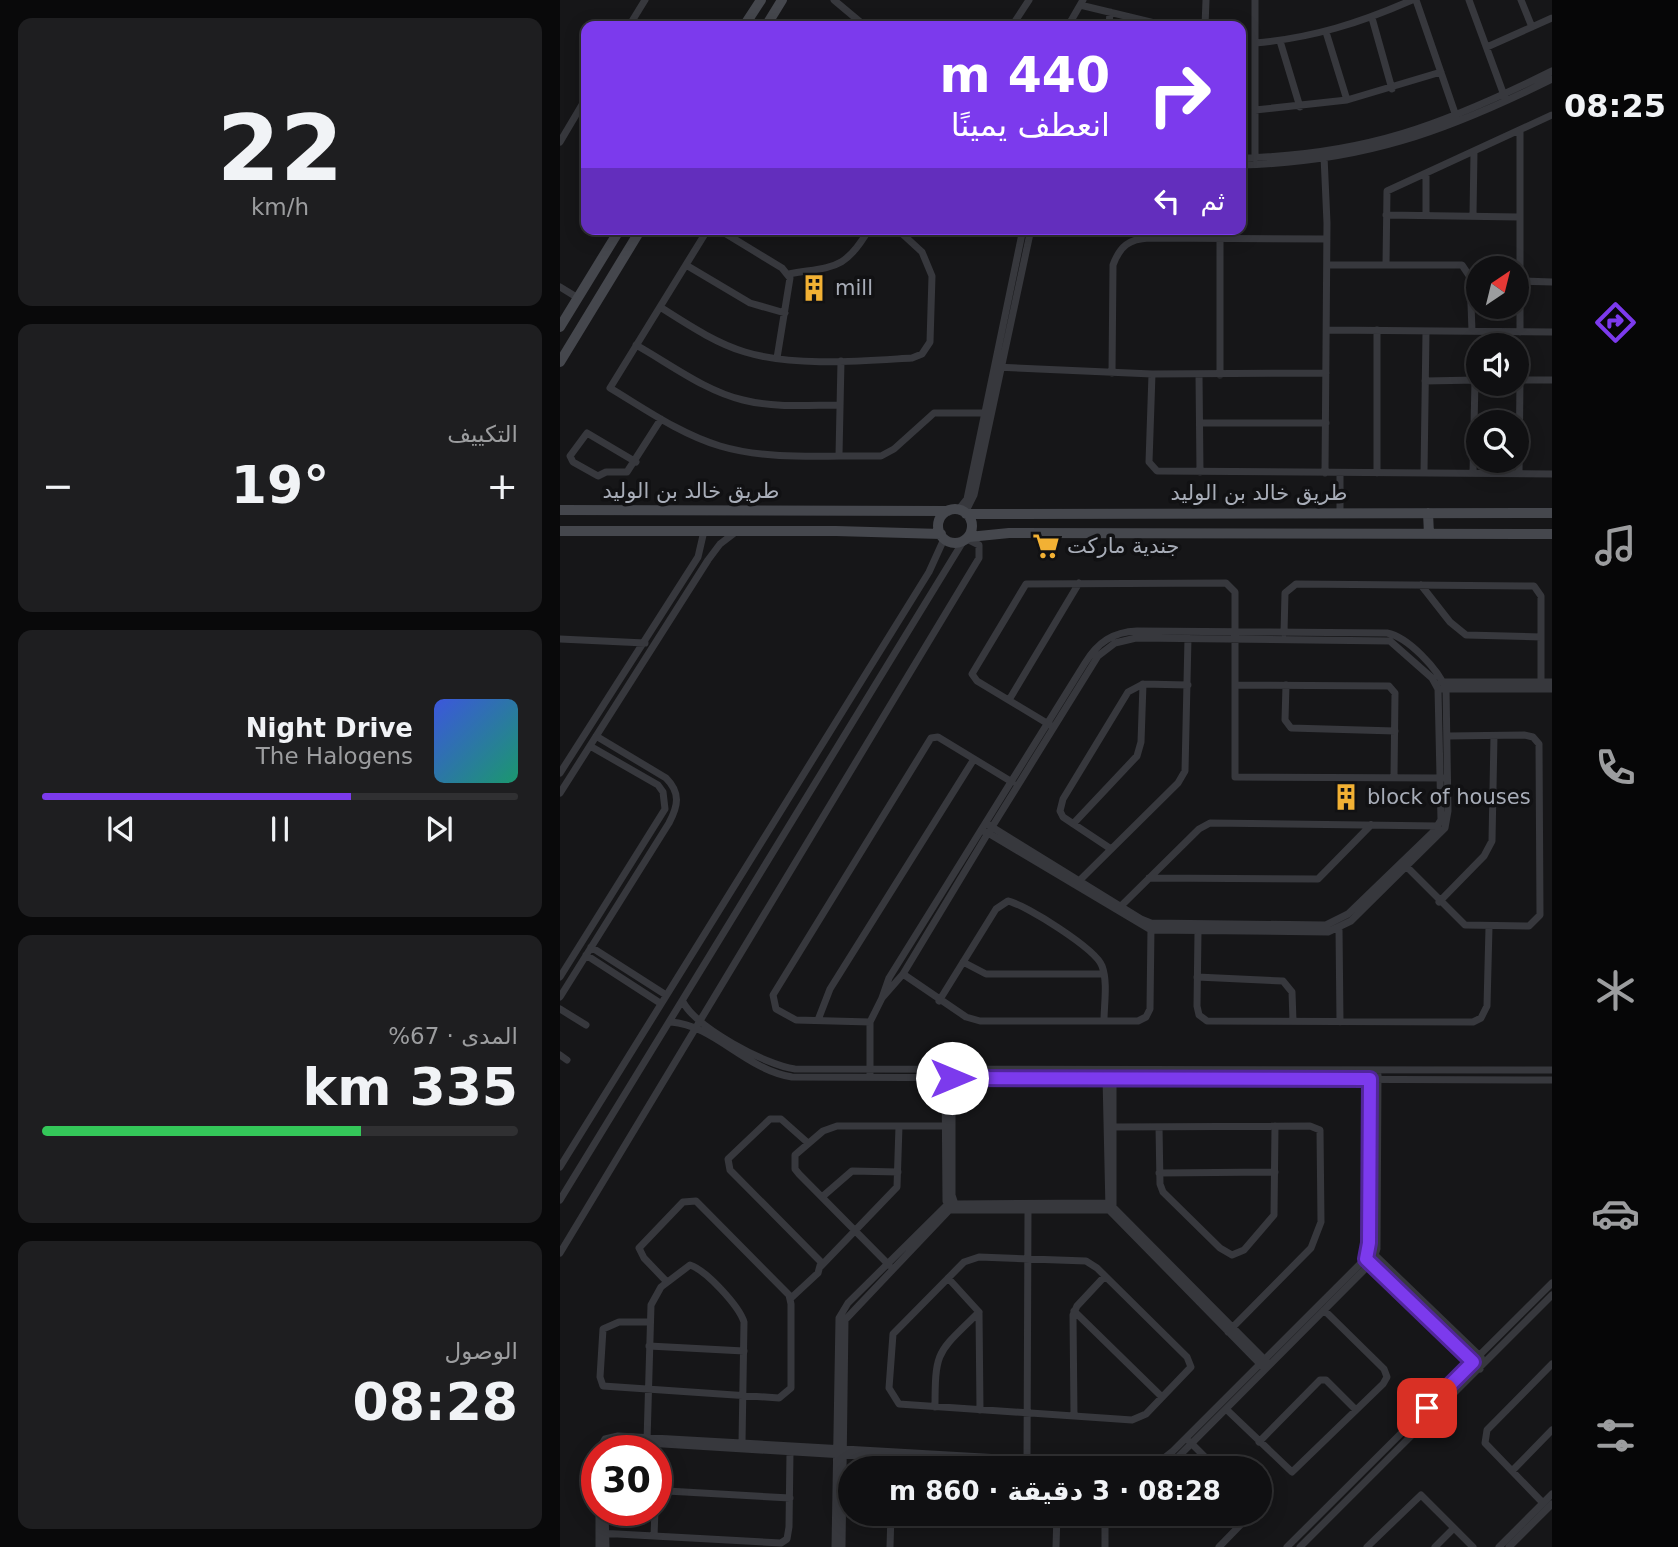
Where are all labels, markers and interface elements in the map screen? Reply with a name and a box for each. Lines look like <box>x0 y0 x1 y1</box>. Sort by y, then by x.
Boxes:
text: 440 m <box>940 47 1110 104</box>
icon: right <box>1134 49 1225 140</box>
text: 08:25 <box>1564 87 1666 125</box>
text: 22 <box>217 96 343 201</box>
text: انعطف يمينًا <box>951 106 1110 144</box>
icon: left <box>1148 182 1186 220</box>
text: ثم <box>1200 186 1225 216</box>
text: km/h <box>251 194 309 220</box>
north arrow <box>1466 256 1530 318</box>
map controls <box>1466 256 1529 473</box>
building icon: mill <box>799 273 829 303</box>
place label: mill <box>835 276 873 300</box>
icon: directions <box>1591 298 1640 347</box>
button: sound <box>1466 333 1529 396</box>
button: search <box>1466 410 1529 473</box>
text: التكييف <box>447 421 518 447</box>
text: 19° <box>231 455 329 515</box>
text: − <box>42 464 74 508</box>
text: + <box>486 464 518 508</box>
street label: طريق خالد بن الوليد <box>602 479 780 503</box>
street label: طريق خالد بن الوليد <box>1170 481 1348 505</box>
icon: music <box>1591 521 1640 570</box>
supermarket icon: جندية ماركت <box>1031 531 1061 561</box>
place label: جندية ماركت <box>1067 534 1180 558</box>
text: Night Drive <box>246 713 413 743</box>
text: The Halogens <box>256 743 413 769</box>
icon: phone <box>1591 743 1640 792</box>
building icon: block of houses <box>1331 782 1361 812</box>
place label: block of houses <box>1367 785 1531 809</box>
icon: previous <box>102 810 140 848</box>
icon: pause <box>261 810 299 848</box>
icon: next <box>420 810 458 848</box>
icon: climate <box>1591 966 1640 1015</box>
text: المدى · 67% <box>388 1023 518 1049</box>
position arrow <box>915 1041 989 1115</box>
text: 335 km <box>303 1057 518 1117</box>
icon: car <box>1591 1189 1640 1238</box>
text: الوصول <box>445 1338 518 1364</box>
text: 08:28 <box>352 1372 518 1432</box>
pin <box>1397 1378 1457 1438</box>
icon: arrive <box>1408 1389 1446 1427</box>
icon: filters <box>1591 1411 1640 1460</box>
speed limit sign: 30 <box>581 1435 672 1526</box>
text: 08:28 · 3 دقيقة · 860 m <box>889 1476 1221 1506</box>

